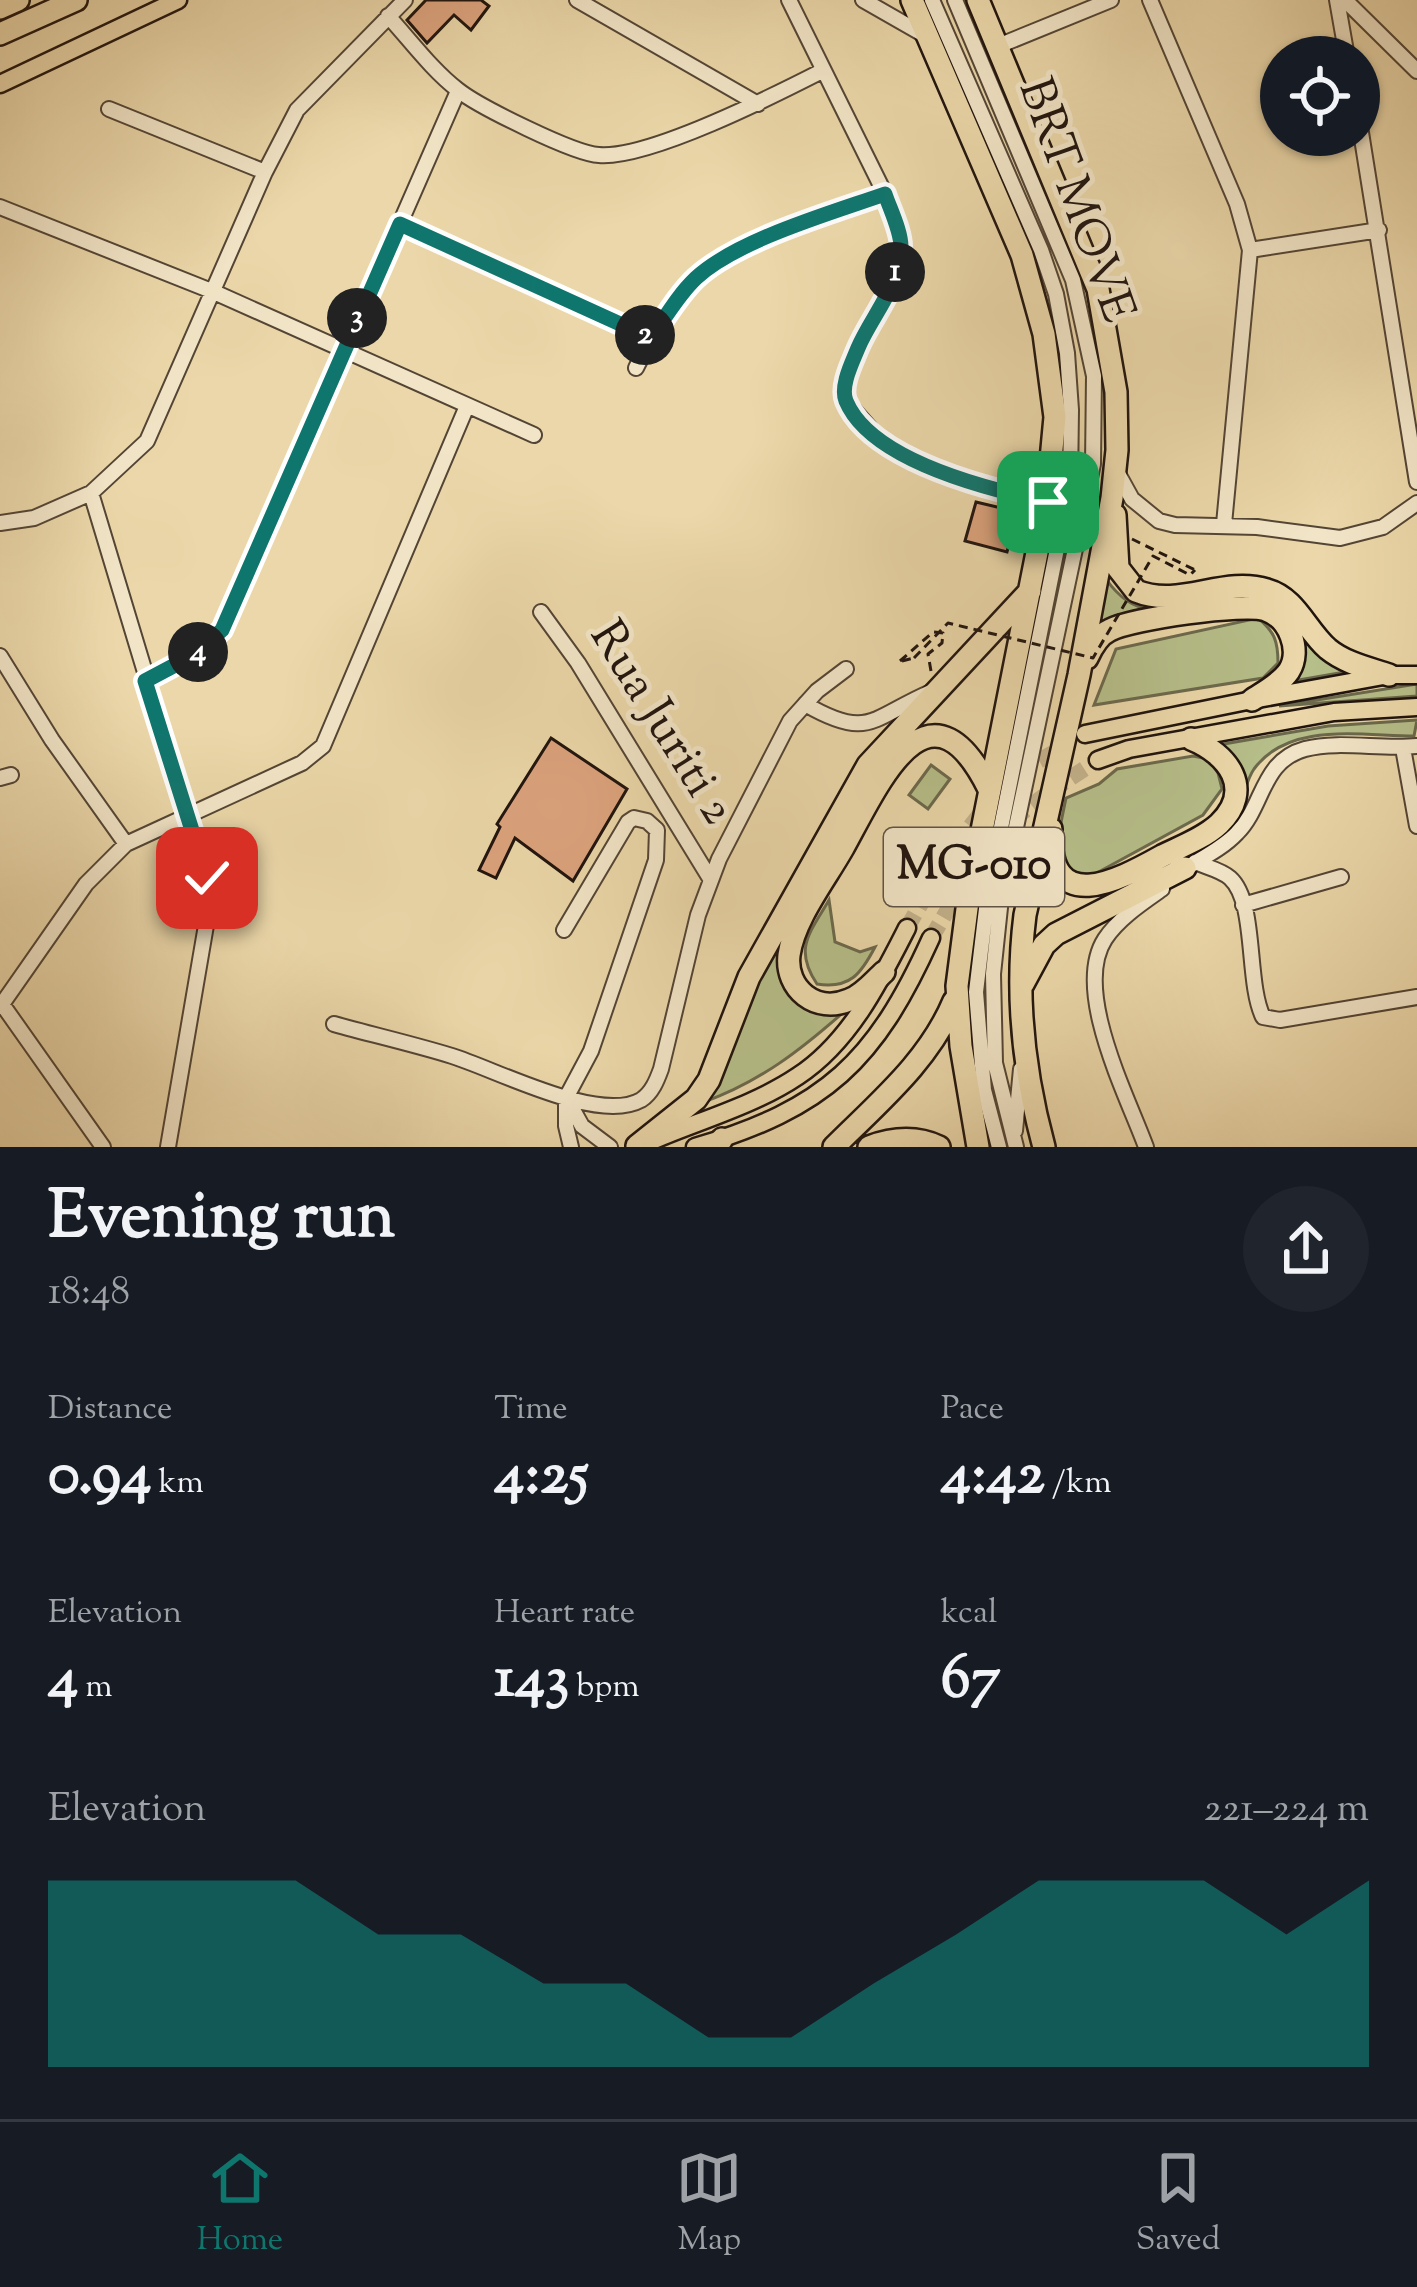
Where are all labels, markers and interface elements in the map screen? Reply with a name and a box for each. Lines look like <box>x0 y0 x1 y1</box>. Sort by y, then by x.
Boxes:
map controls <box>1260 36 1380 156</box>
button: locate <box>1260 36 1380 156</box>
street label: BRT MOVE <box>998 69 1150 333</box>
pin: 1 <box>865 242 925 302</box>
text: 1 <box>889 248 901 296</box>
pin: 3 <box>327 288 387 348</box>
text: 3 <box>350 294 364 342</box>
pin: 2 <box>615 305 675 365</box>
text: 2 <box>637 311 653 359</box>
pin <box>997 451 1099 553</box>
icon: arrive <box>1015 469 1081 535</box>
street label: Rua Juriti 2 <box>570 609 750 839</box>
pin: 4 <box>168 622 228 682</box>
text: 4 <box>190 628 206 676</box>
pin <box>156 827 258 929</box>
road number: MG-010 <box>884 828 1064 906</box>
icon: check <box>174 845 240 911</box>
text: Evening run <box>48 1173 395 1268</box>
button: share <box>1243 1186 1369 1312</box>
text: 18:48 <box>48 1266 130 1322</box>
text: Distance <box>48 1386 172 1434</box>
text: Time <box>494 1386 568 1434</box>
text: Pace <box>941 1386 1004 1434</box>
text: 0.94 <box>48 1434 151 1521</box>
text: 4:25 <box>494 1434 589 1521</box>
text: 4:42 <box>941 1434 1045 1521</box>
text: km <box>151 1460 204 1508</box>
text: /km <box>1045 1460 1112 1508</box>
text: Elevation <box>48 1590 182 1638</box>
text: Heart rate <box>494 1590 635 1638</box>
text: kcal <box>941 1590 997 1638</box>
text: 4 <box>48 1638 78 1725</box>
text: 143 <box>494 1638 569 1725</box>
text: 67 <box>941 1638 1001 1725</box>
text: m <box>78 1664 113 1712</box>
text: bpm <box>569 1664 640 1712</box>
text: Elevation <box>48 1783 206 1839</box>
text: 221–224 m <box>1204 1783 1369 1839</box>
tab: Home <box>197 2145 283 2265</box>
tab: Map <box>676 2145 742 2265</box>
tab: Saved <box>1136 2145 1220 2265</box>

